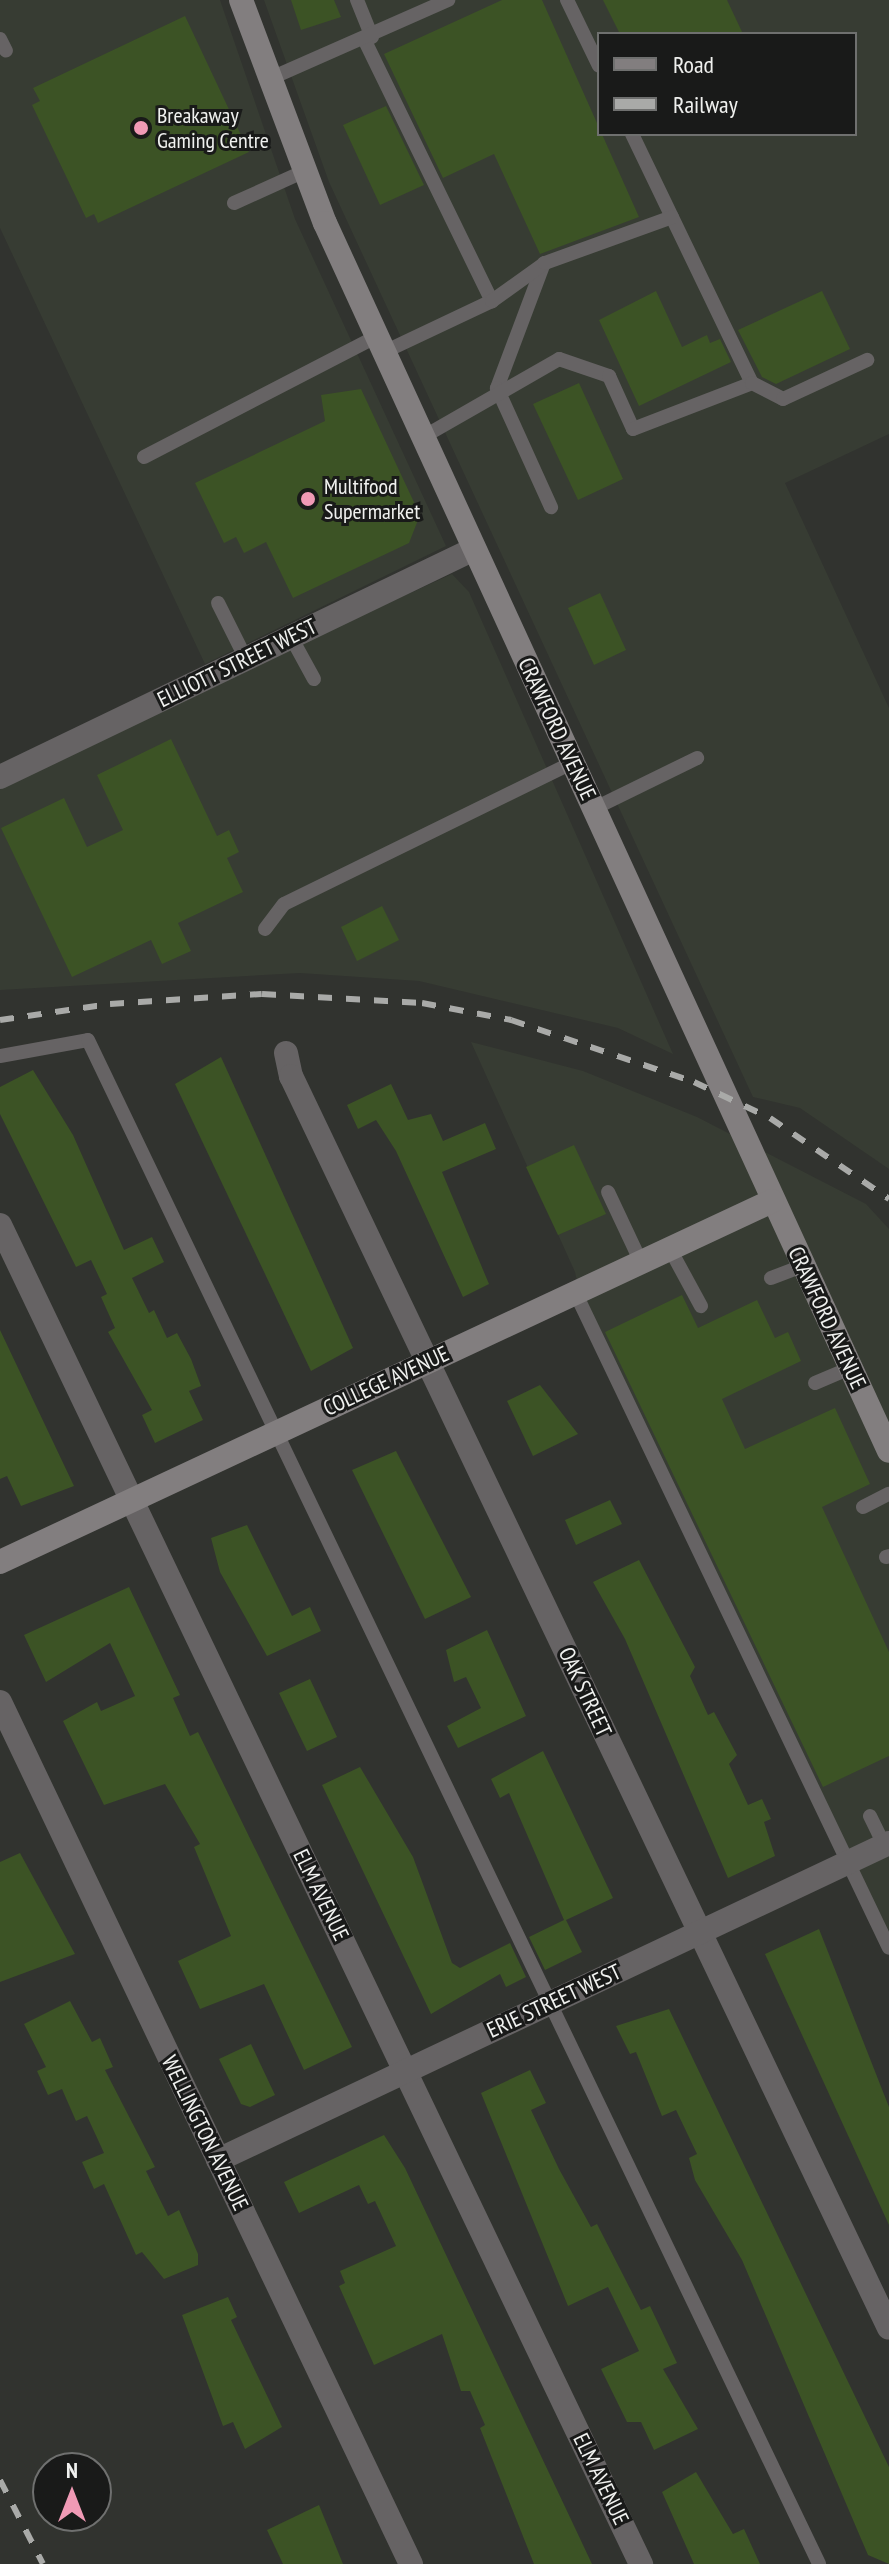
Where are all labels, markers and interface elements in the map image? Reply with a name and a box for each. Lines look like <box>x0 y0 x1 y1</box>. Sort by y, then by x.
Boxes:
legend <box>597 32 857 136</box>
text: Road <box>673 49 714 80</box>
text: Railway <box>673 89 738 120</box>
place label: Breakaway Gaming Centre <box>157 102 269 154</box>
marker: Breakaway Gaming Centre <box>132 119 150 137</box>
place label: Multifood Supermarket <box>324 473 420 524</box>
marker: Multifood Supermarket <box>299 490 317 508</box>
street label: ELLIOTT STREET WEST <box>152 613 322 713</box>
street label: CRAWFORD AVENUE <box>512 653 602 805</box>
street label: CRAWFORD AVENUE <box>782 1242 872 1394</box>
street label: COLLEGE AVENUE <box>319 1340 453 1422</box>
street label: OAK STREET <box>553 1643 617 1741</box>
street label: ELM AVENUE <box>287 1845 355 1945</box>
street label: ERIE STREET WEST <box>482 1958 626 2044</box>
street label: WELLINGTON AVENUE <box>156 2051 254 2215</box>
street label: ELM AVENUE <box>567 2429 635 2529</box>
north arrow <box>32 2452 112 2532</box>
text: N <box>66 2456 78 2484</box>

